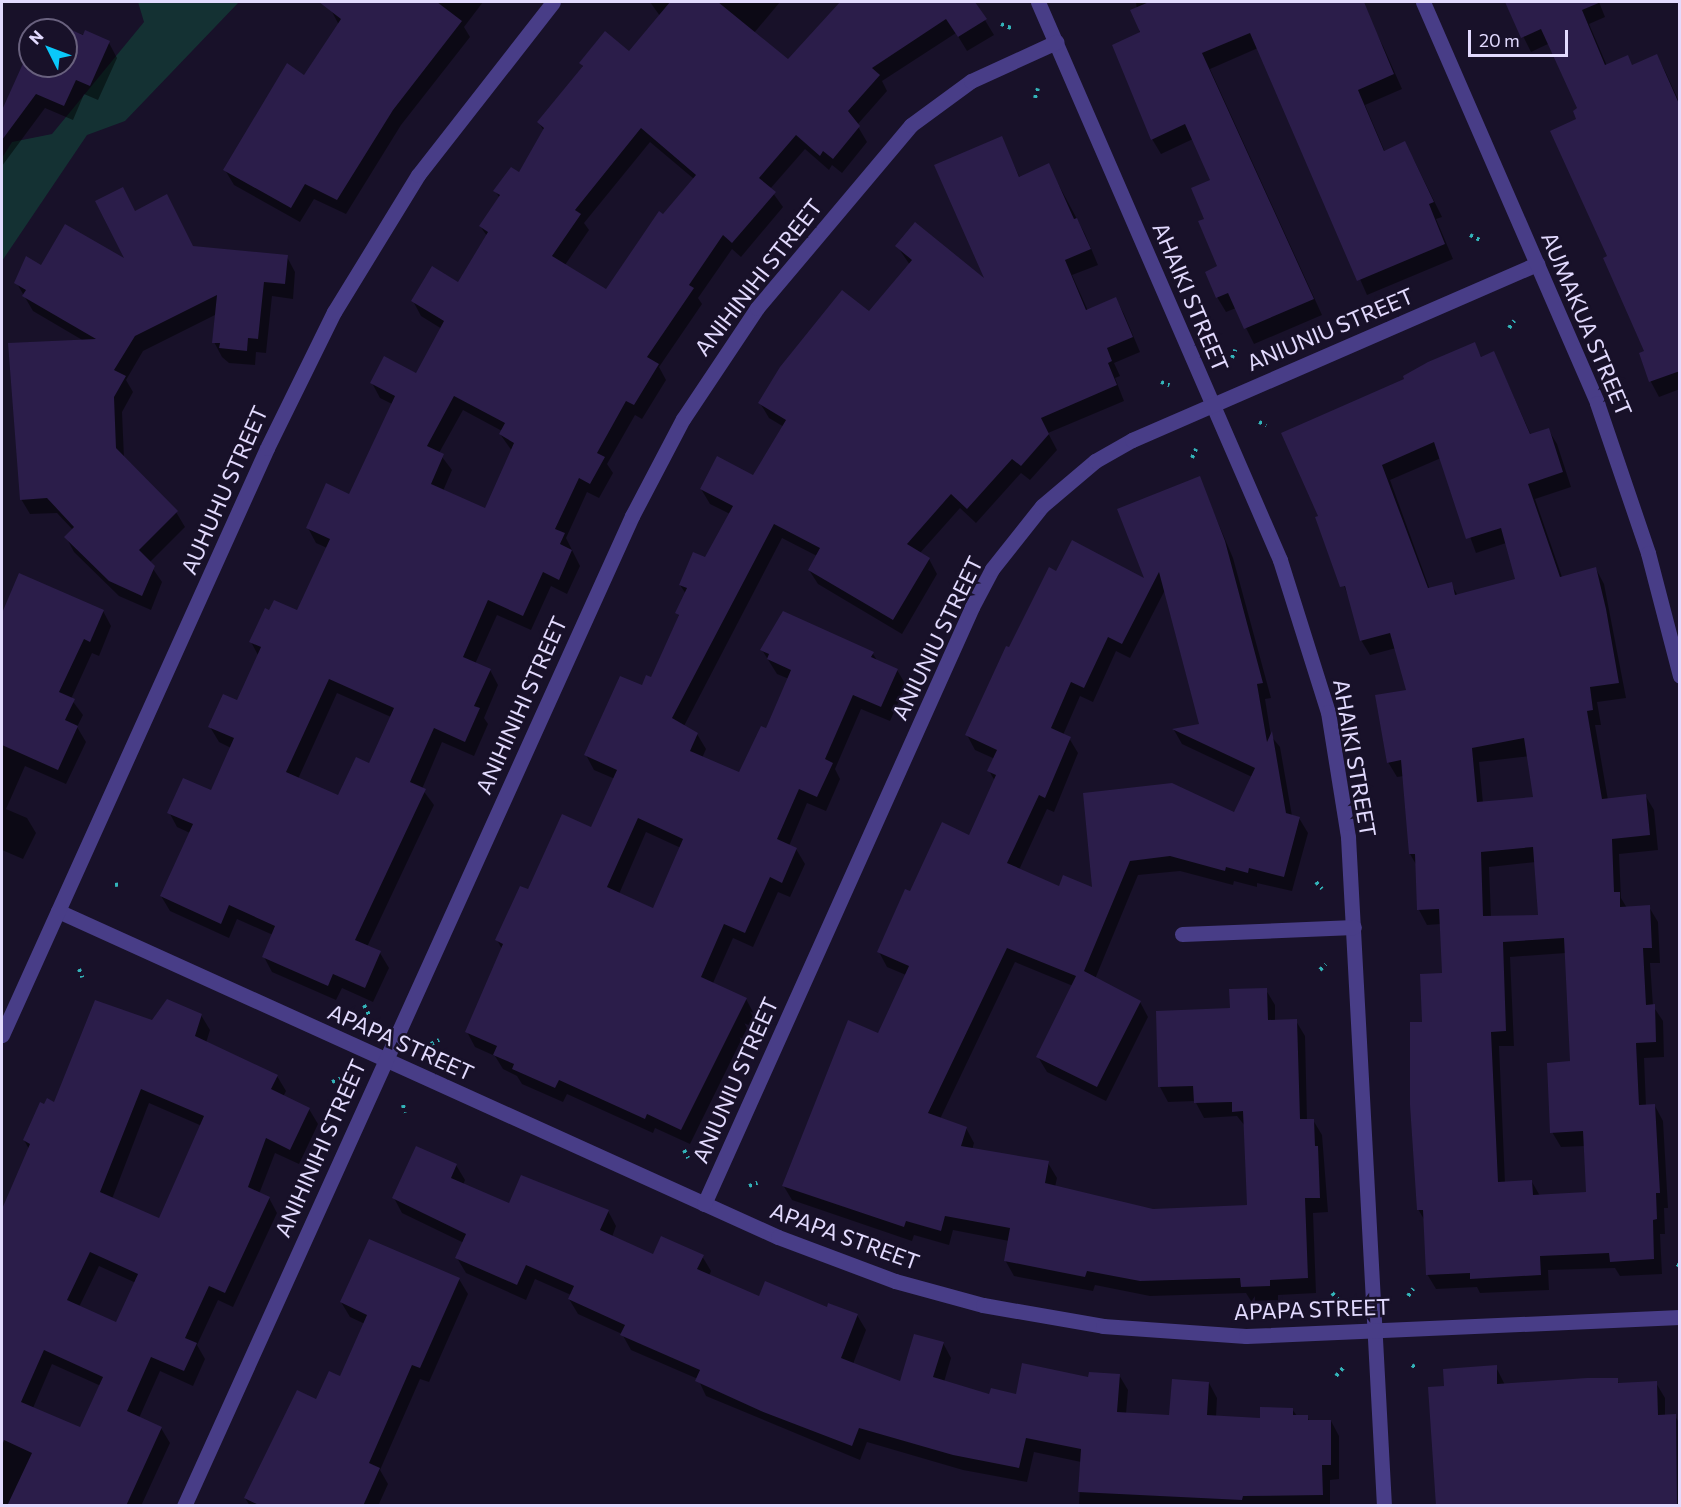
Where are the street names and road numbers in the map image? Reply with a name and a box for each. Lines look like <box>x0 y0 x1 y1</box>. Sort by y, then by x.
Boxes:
street label: ANIHINIHI STREET <box>689 193 827 361</box>
street label: AHAIKI STREET <box>1148 218 1234 376</box>
street label: AUMAKUA STREET <box>1536 228 1638 420</box>
street label: ANIUNIU STREET <box>1243 282 1417 376</box>
street label: AUHUHU STREET <box>175 402 273 578</box>
street label: ANIUNIU STREET <box>886 552 988 724</box>
street label: ANIHINIHI STREET <box>470 612 572 798</box>
street label: AHAIKI STREET <box>1328 677 1382 839</box>
street label: ANIUNIU STREET <box>687 993 783 1167</box>
street label: APAPA STREET <box>324 998 478 1086</box>
street label: ANIHINIHI STREET <box>269 1055 371 1241</box>
street label: APAPA STREET <box>767 1197 923 1275</box>
street label: APAPA STREET <box>1233 1293 1391 1325</box>

